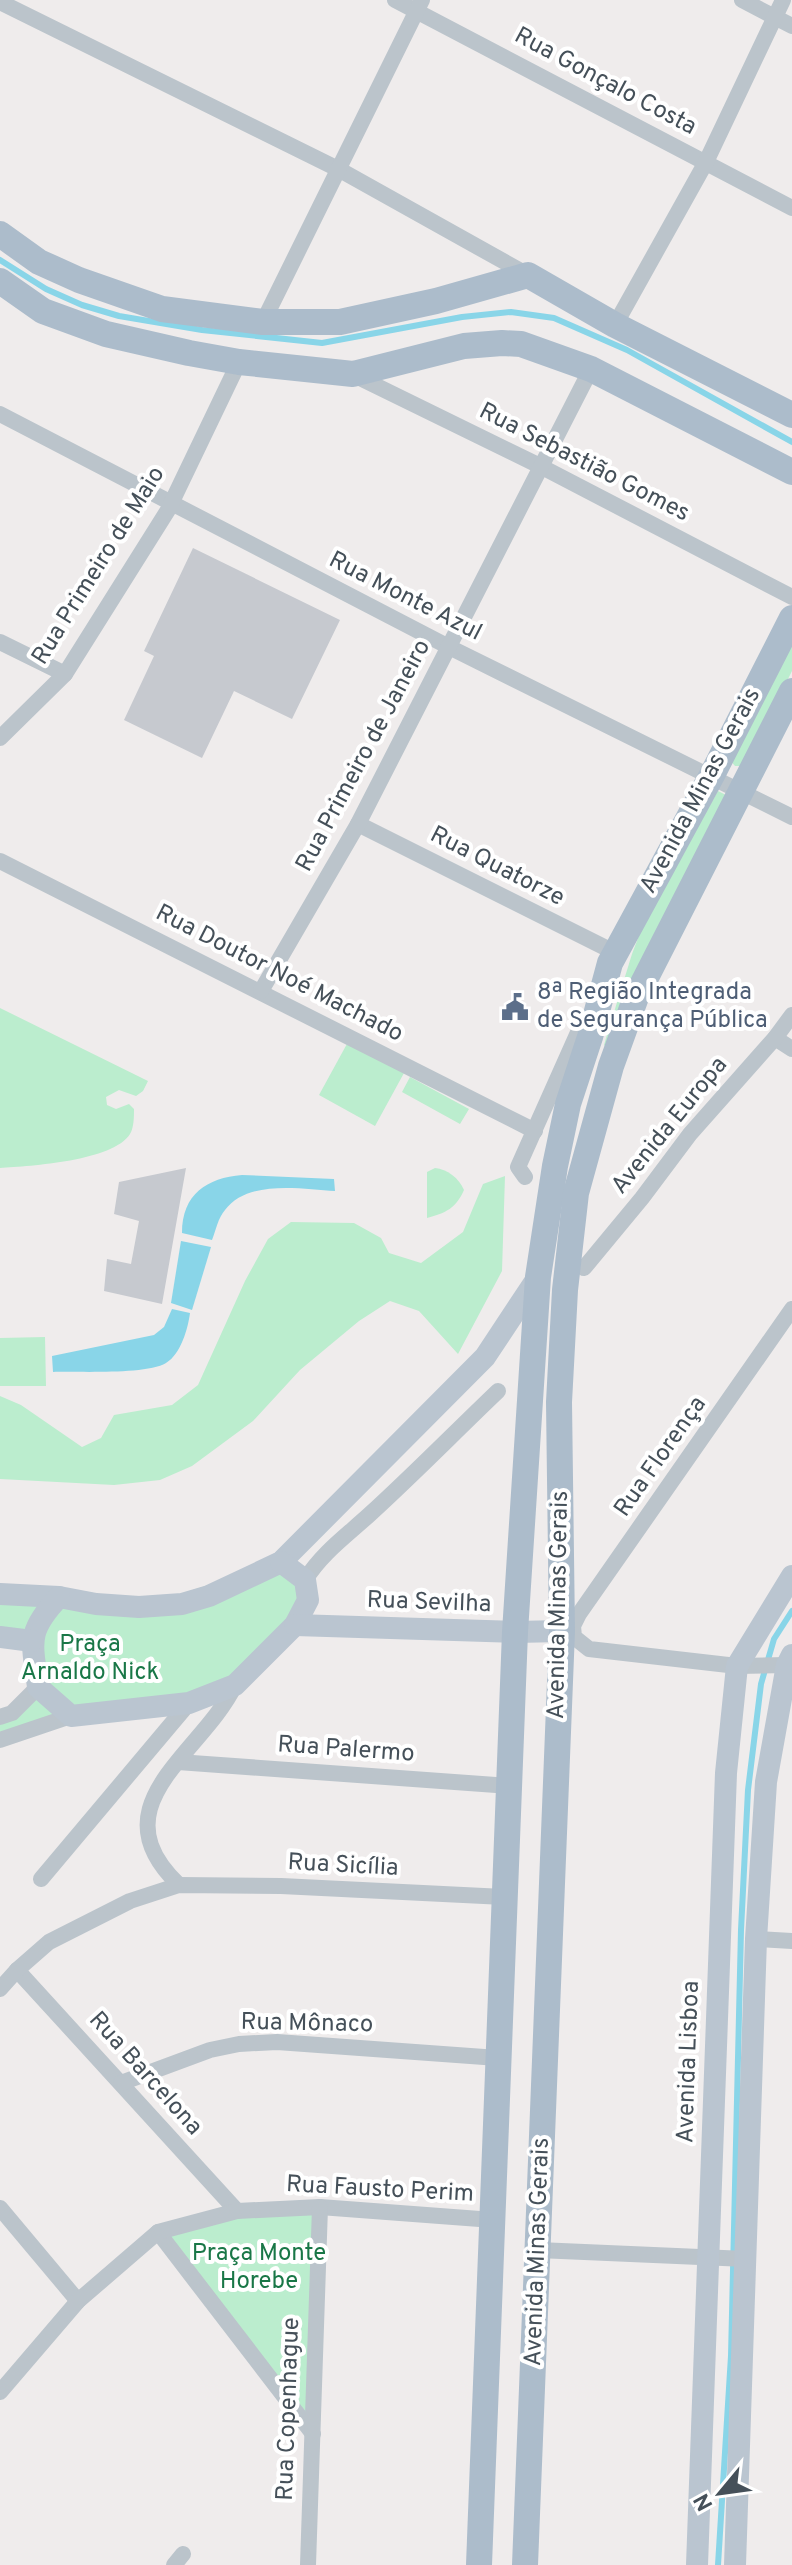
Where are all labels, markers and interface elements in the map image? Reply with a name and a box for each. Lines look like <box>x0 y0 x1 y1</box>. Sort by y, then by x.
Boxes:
street label: Rua Gonçalo Costa <box>509 21 701 143</box>
street label: Rua Sebastião Gomes <box>474 397 694 529</box>
street label: Rua Primeiro de Maio <box>26 461 172 671</box>
street label: Rua Monte Azul <box>323 546 487 648</box>
street label: Rua Primeiro de Janeiro <box>290 635 438 877</box>
street label: Avenida Minas Gerais <box>634 683 768 899</box>
street label: Rua Quatorze <box>425 820 569 914</box>
street label: Rua Doutor Noé Machado <box>150 898 408 1050</box>
place label: 8ª Região Integrada de Segurança Pública <box>537 978 768 1036</box>
public building icon: 8ª Região Integrada de Segurança Pública <box>500 992 530 1022</box>
street label: Avenida Europa <box>605 1051 735 1201</box>
street label: Rua Florença <box>608 1391 714 1523</box>
street label: Avenida Minas Gerais <box>542 1490 576 1720</box>
street label: Rua Sevilha <box>366 1586 492 1620</box>
park label: Praça Arnaldo Nick <box>21 1630 159 1688</box>
street label: Rua Palermo <box>276 1730 416 1770</box>
street label: Rua Sicília <box>287 1848 399 1884</box>
street label: Avenida Lisboa <box>671 1980 707 2144</box>
street label: Rua Barcelona <box>82 2006 208 2142</box>
street label: Rua Mônaco <box>240 2008 374 2040</box>
street label: Avenida Minas Gerais <box>519 2137 557 2367</box>
street label: Rua Fausto Perim <box>285 2170 475 2210</box>
park label: Praça Monte Horebe <box>192 2239 326 2297</box>
street label: Rua Copenhague <box>271 2317 307 2501</box>
north arrow <box>680 2453 760 2533</box>
text: N <box>689 2488 720 2515</box>

